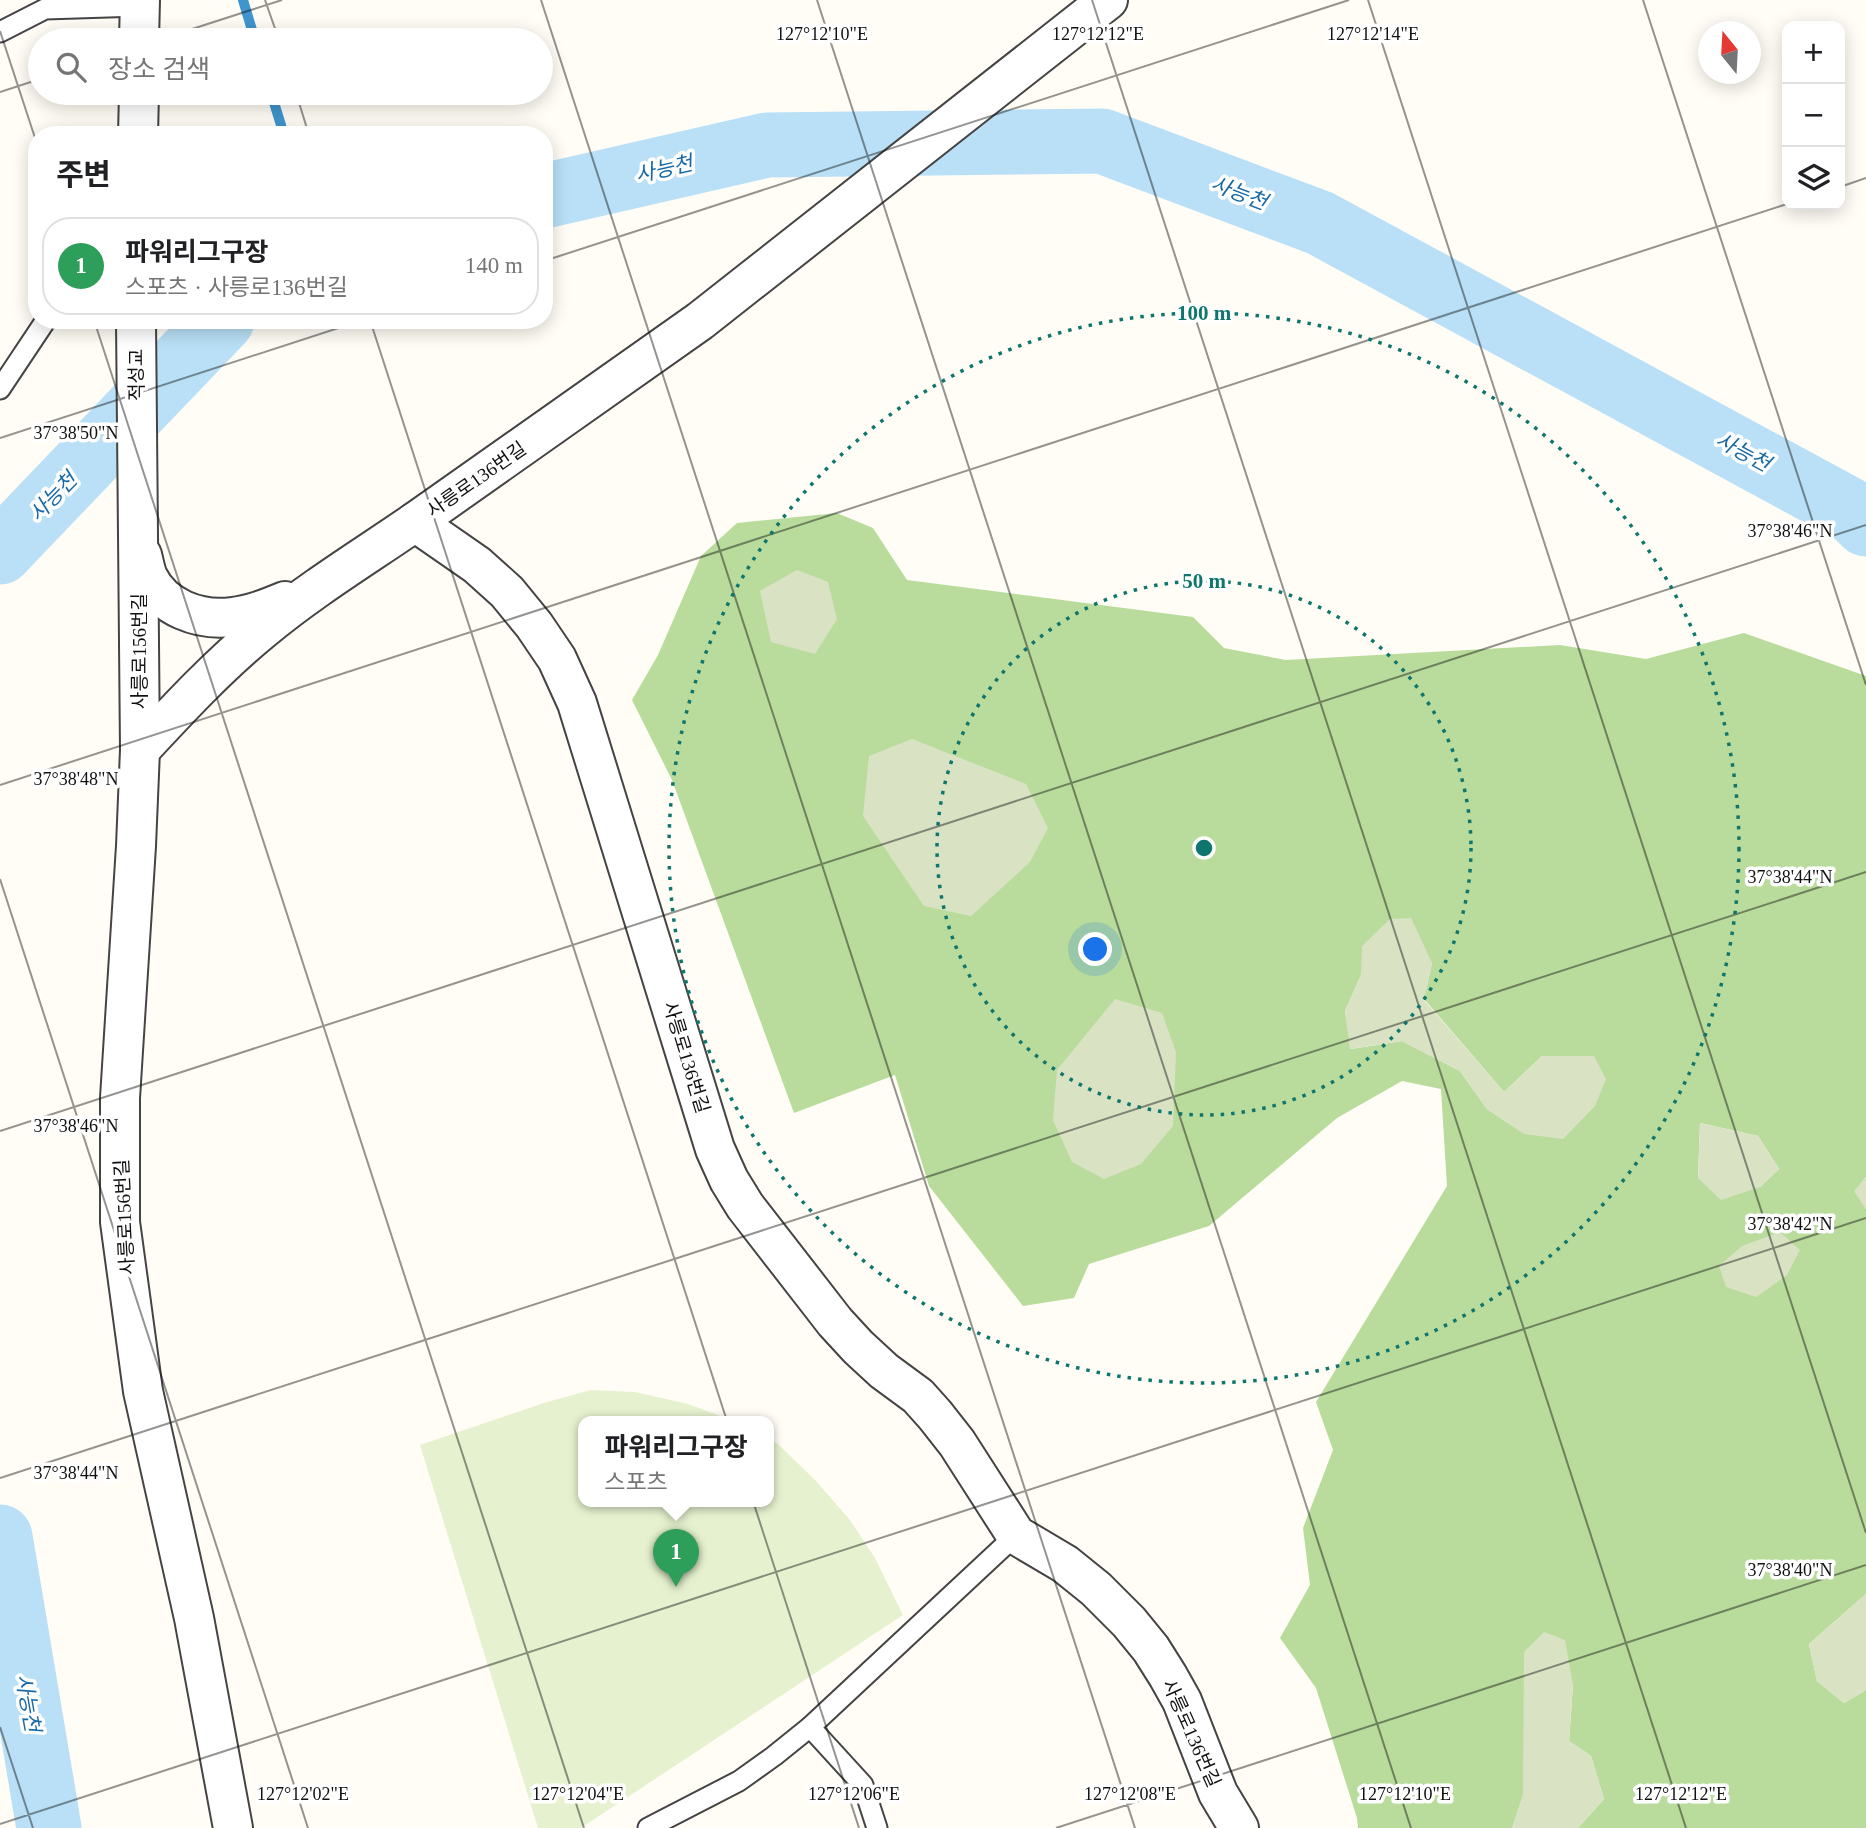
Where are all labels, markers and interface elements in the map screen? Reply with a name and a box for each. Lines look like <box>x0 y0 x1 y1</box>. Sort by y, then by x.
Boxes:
north arrow <box>1698 21 1761 84</box>
map controls <box>1782 21 1845 210</box>
button: + <box>1782 21 1845 84</box>
text: 127°12'10"E <box>776 24 868 44</box>
text: 127°12'12"E <box>1052 24 1144 44</box>
text: 127°12'14"E <box>1327 24 1419 44</box>
search box <box>28 28 553 105</box>
icon: search <box>52 48 90 86</box>
text: 장소 검색 <box>108 55 210 84</box>
button: − <box>1782 84 1845 147</box>
button: layers <box>1782 147 1845 210</box>
water label: 사능천 <box>633 150 698 187</box>
text: 주변 <box>56 158 111 191</box>
water label: 사능천 <box>1208 171 1273 216</box>
text: 파워리그구장 <box>125 238 269 267</box>
text: 1 <box>75 253 87 278</box>
text: 140 m <box>465 253 523 278</box>
text: 스포츠 · 사릉로136번길 <box>125 275 348 300</box>
text: 100 m <box>1177 301 1232 325</box>
street label: 적성교 <box>126 349 147 401</box>
text: 37°38'50"N <box>34 423 118 443</box>
water label: 사능천 <box>1712 428 1777 477</box>
street label: 사릉로136번길 <box>423 438 530 521</box>
water label: 사능천 <box>24 466 84 526</box>
text: 37°38'46"N <box>1748 521 1832 541</box>
text: 50 m <box>1182 569 1226 593</box>
street label: 사릉로156번길 <box>129 593 150 709</box>
text: 37°38'48"N <box>34 769 118 789</box>
centre of rings <box>1192 836 1216 860</box>
text: 37°38'44"N <box>1748 867 1832 887</box>
your location <box>1078 932 1112 966</box>
street label: 사릉로136번길 <box>660 999 714 1116</box>
text: 37°38'46"N <box>34 1116 118 1136</box>
street label: 사릉로156번길 <box>111 1159 138 1275</box>
text: 37°38'42"N <box>1748 1214 1832 1234</box>
popup <box>578 1416 774 1507</box>
text: 파워리그구장 <box>604 1433 748 1462</box>
text: 37°38'44"N <box>34 1463 118 1483</box>
text: 스포츠 <box>604 1470 668 1495</box>
pin: 1 <box>653 1529 699 1587</box>
text: 37°38'40"N <box>1748 1560 1832 1580</box>
water label: 사능천 <box>11 1672 45 1736</box>
street label: 사릉로136번길 <box>1158 1676 1225 1790</box>
text: 127°12'02"E <box>257 1784 349 1804</box>
text: 127°12'04"E <box>532 1784 624 1804</box>
text: 127°12'06"E <box>808 1784 900 1804</box>
text: 127°12'08"E <box>1084 1784 1176 1804</box>
text: 127°12'10"E <box>1359 1784 1451 1804</box>
text: 127°12'12"E <box>1635 1784 1727 1804</box>

